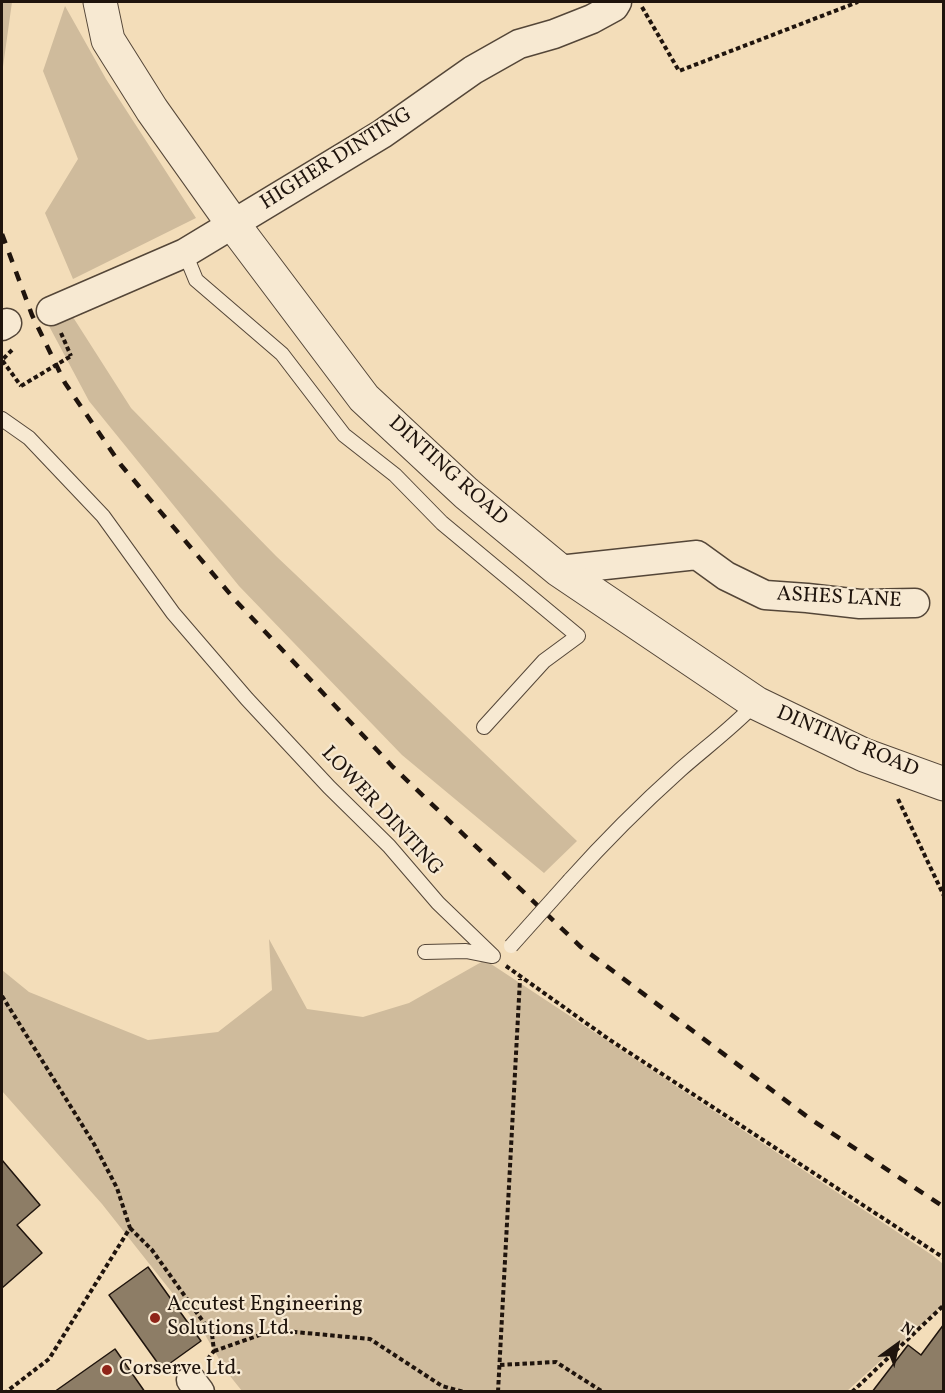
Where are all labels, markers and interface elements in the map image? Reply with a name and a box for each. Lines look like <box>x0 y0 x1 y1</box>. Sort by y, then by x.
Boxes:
street label: HIGHER DINTING <box>257 103 417 217</box>
street label: DINTING ROAD <box>382 412 512 532</box>
street label: ASHES LANE <box>776 583 902 615</box>
street label: DINTING ROAD <box>772 702 922 784</box>
street label: LOWER DINTING <box>315 742 447 882</box>
place label: Accutest Engineering Solutions Ltd. <box>167 1293 363 1343</box>
marker: Accutest Engineering Solutions Ltd. <box>148 1311 162 1325</box>
north arrow <box>867 1315 927 1375</box>
text: N <box>896 1318 918 1342</box>
place label: Corserve Ltd. <box>119 1357 241 1383</box>
marker: Corserve Ltd. <box>100 1363 114 1377</box>

